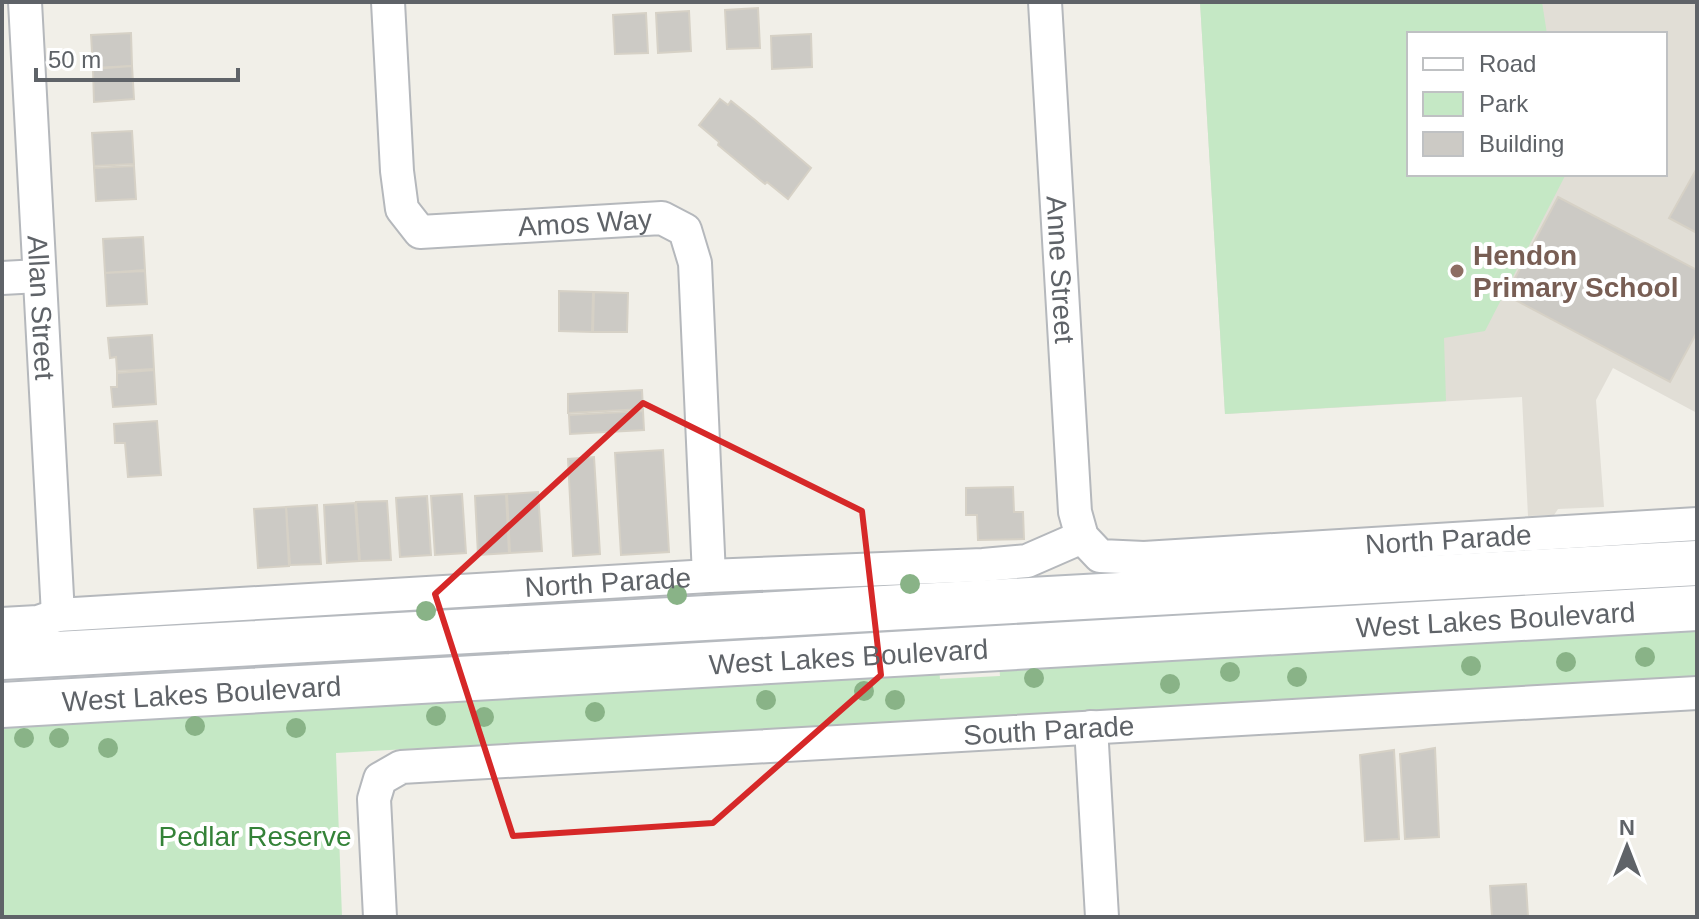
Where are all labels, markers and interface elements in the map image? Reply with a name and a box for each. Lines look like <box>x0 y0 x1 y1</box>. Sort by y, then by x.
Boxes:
scale bar <box>36 32 238 82</box>
legend <box>1407 32 1667 176</box>
text: 50 m <box>48 46 101 73</box>
text: Road <box>1479 50 1536 77</box>
text: Park <box>1479 90 1529 117</box>
text: Building <box>1479 130 1564 157</box>
street label: Anne Street <box>1041 195 1081 345</box>
street label: Amos Way <box>517 203 653 242</box>
street label: Allan Street <box>22 234 61 381</box>
place label: Hendon Primary School <box>1473 240 1678 303</box>
marker: Hendon Primary School <box>1448 262 1466 280</box>
street label: North Parade <box>1364 519 1532 560</box>
street label: North Parade <box>524 562 692 603</box>
street label: West Lakes Boulevard <box>1355 596 1636 643</box>
street label: West Lakes Boulevard <box>708 633 989 680</box>
street label: West Lakes Boulevard <box>61 670 342 717</box>
street label: South Parade <box>962 710 1135 750</box>
north arrow <box>1587 807 1667 887</box>
text: N <box>1619 815 1635 840</box>
park label: Pedlar Reserve <box>159 821 351 852</box>

